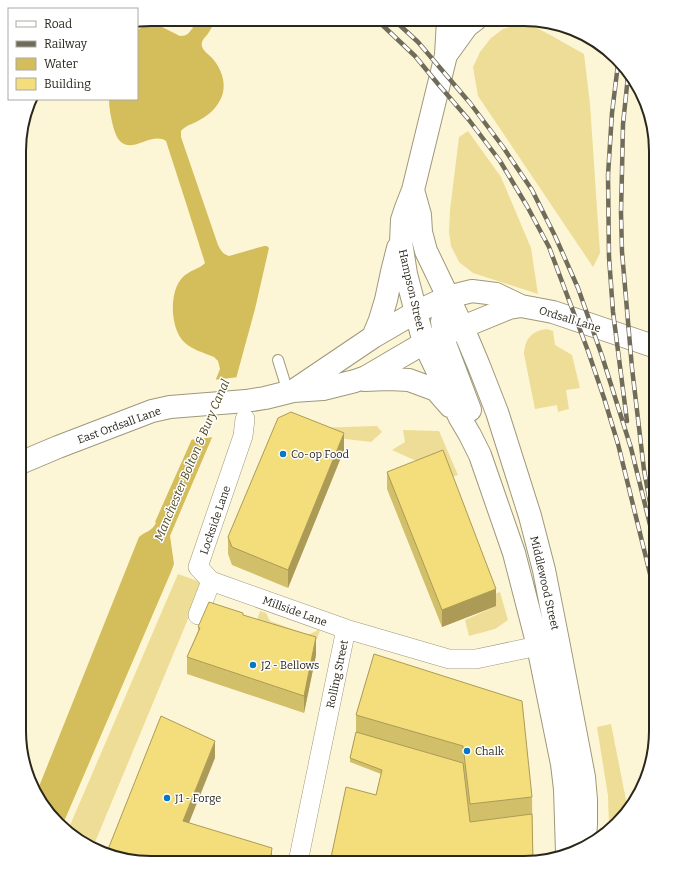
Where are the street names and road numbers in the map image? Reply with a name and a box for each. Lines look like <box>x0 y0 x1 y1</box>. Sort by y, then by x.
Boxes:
street label: Hampson Street <box>396 248 427 332</box>
street label: Ordsall Lane <box>537 304 602 335</box>
street label: East Ordsall Lane <box>76 404 163 447</box>
street label: Lockside Lane <box>198 484 233 556</box>
street label: Middlewood Street <box>527 535 562 631</box>
street label: Millside Lane <box>261 594 329 629</box>
street label: Rolling Street <box>324 639 351 709</box>

